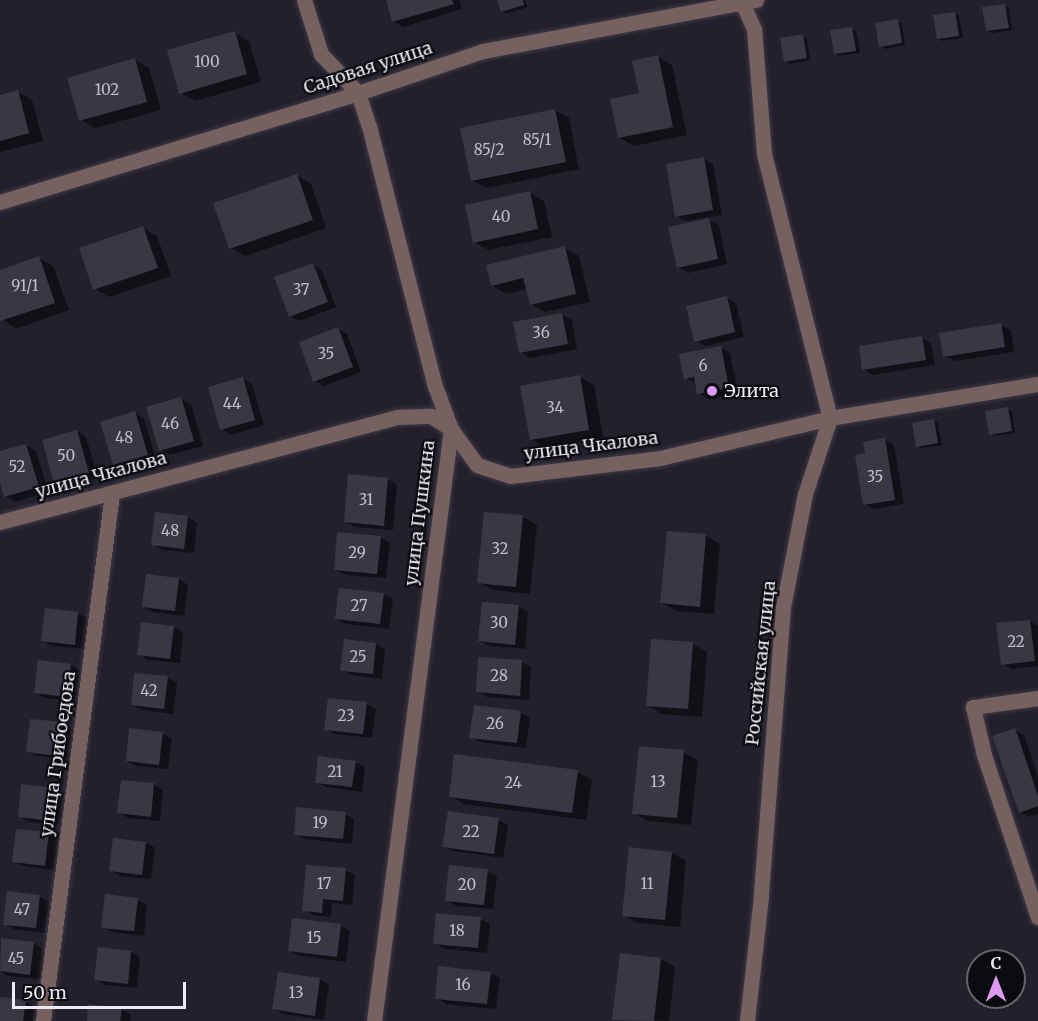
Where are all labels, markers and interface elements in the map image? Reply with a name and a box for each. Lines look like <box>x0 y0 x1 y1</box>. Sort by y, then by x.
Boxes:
street label: Садовая улица <box>301 37 435 99</box>
house number: 100 <box>194 53 220 71</box>
house number: 102 <box>95 81 119 99</box>
house number: 85/1 <box>523 131 551 149</box>
house number: 85/2 <box>474 141 504 159</box>
house number: 40 <box>492 208 510 226</box>
house number: 91/1 <box>11 277 39 295</box>
house number: 37 <box>293 281 309 299</box>
house number: 36 <box>532 324 550 342</box>
house number: 35 <box>318 345 334 363</box>
house number: 6 <box>698 357 708 375</box>
place label: Элита <box>724 380 779 402</box>
marker: Элита <box>705 384 719 398</box>
house number: 44 <box>223 395 241 413</box>
house number: 34 <box>546 399 564 417</box>
house number: 46 <box>161 415 179 433</box>
street label: улица Чкалова <box>523 427 659 465</box>
house number: 48 <box>115 429 133 447</box>
street label: улица Пушкина <box>400 439 440 587</box>
street label: улица Чкалова <box>33 447 169 503</box>
house number: 50 <box>57 447 75 465</box>
house number: 52 <box>8 458 26 476</box>
house number: 35 <box>867 468 883 486</box>
house number: 31 <box>359 491 373 509</box>
house number: 48 <box>161 522 179 540</box>
house number: 32 <box>491 540 509 558</box>
house number: 29 <box>348 544 366 562</box>
street label: Российская улица <box>742 580 780 746</box>
house number: 27 <box>351 597 367 615</box>
house number: 30 <box>490 614 508 632</box>
house number: 22 <box>1007 633 1025 651</box>
house number: 25 <box>349 648 367 666</box>
house number: 28 <box>490 667 508 685</box>
street label: улица Грибоедова <box>36 670 80 838</box>
house number: 42 <box>140 682 158 700</box>
house number: 23 <box>338 707 354 725</box>
house number: 26 <box>486 715 504 733</box>
house number: 21 <box>327 763 343 781</box>
house number: 13 <box>651 773 665 791</box>
house number: 24 <box>504 774 522 792</box>
house number: 19 <box>312 814 328 832</box>
house number: 22 <box>462 823 480 841</box>
house number: 17 <box>317 875 331 893</box>
house number: 11 <box>640 875 654 893</box>
house number: 20 <box>458 876 476 894</box>
house number: 47 <box>14 901 30 919</box>
house number: 18 <box>449 922 465 940</box>
house number: 15 <box>306 929 322 947</box>
north arrow <box>966 949 1026 1009</box>
house number: 45 <box>8 950 24 968</box>
text: С <box>991 953 1001 973</box>
scale bar <box>15 970 189 1008</box>
house number: 16 <box>455 976 471 994</box>
text: 50 m <box>23 981 67 1004</box>
house number: 13 <box>289 984 303 1002</box>

